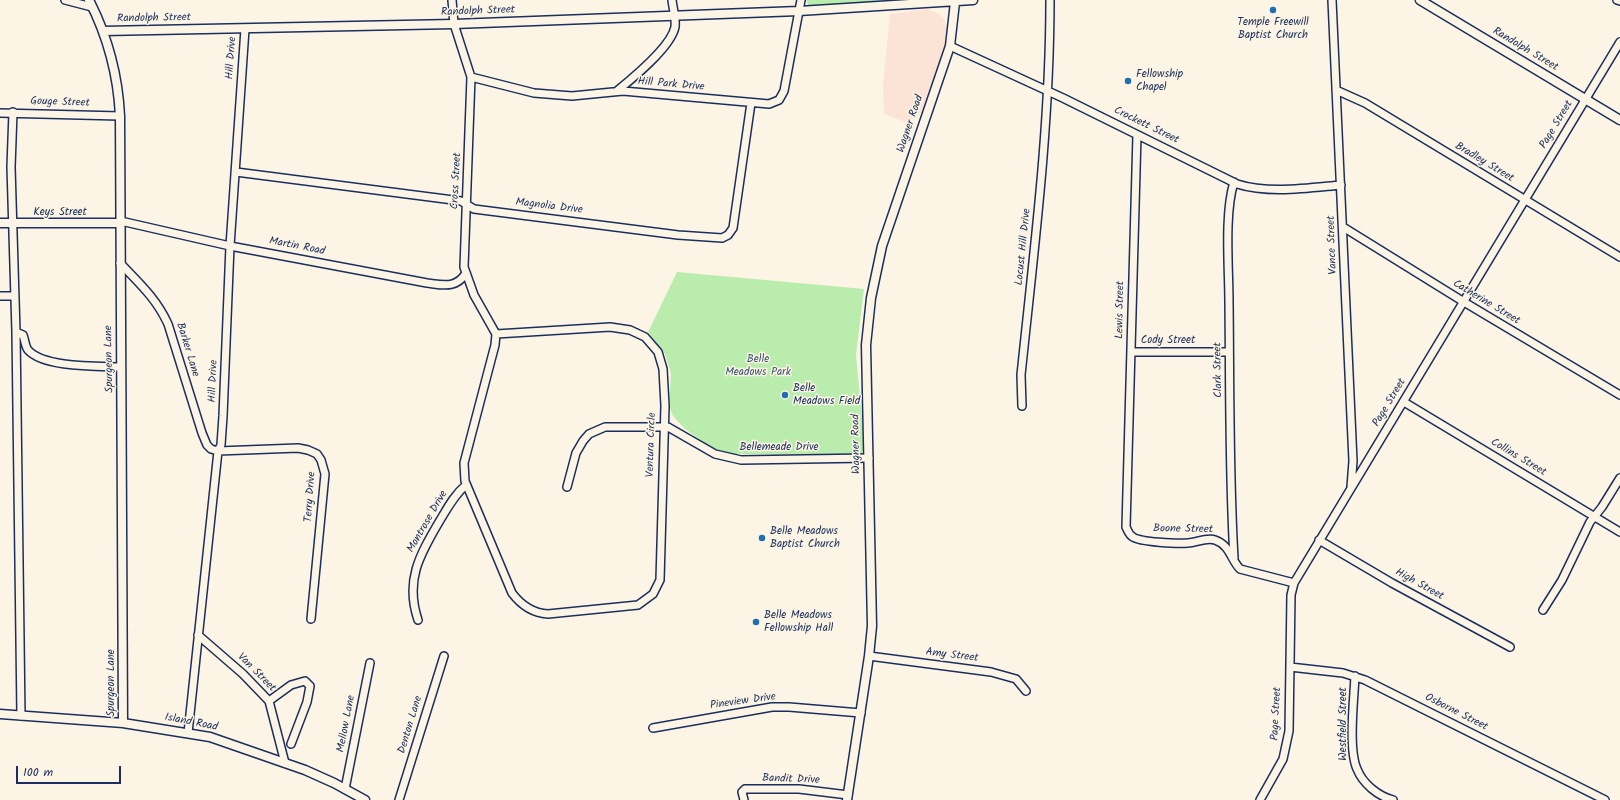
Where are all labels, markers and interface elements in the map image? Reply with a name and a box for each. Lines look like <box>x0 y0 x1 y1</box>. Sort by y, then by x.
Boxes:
street label: Randolph Street <box>441 4 515 20</box>
marker: Temple Freewill Baptist Church <box>1268 5 1278 15</box>
street label: Randolph Street <box>117 12 191 26</box>
place label: Temple Freewill Baptist Church <box>1237 16 1309 42</box>
street label: Randolph Street <box>1490 25 1560 75</box>
street label: Hill Drive <box>224 36 240 80</box>
place label: Fellowship Chapel <box>1136 68 1183 94</box>
street label: Hill Park Drive <box>637 76 705 94</box>
marker: Fellowship Chapel <box>1123 76 1133 86</box>
street label: Wagner Road <box>895 94 927 154</box>
street label: Gouge Street <box>30 95 90 111</box>
street label: Page Street <box>1538 99 1576 151</box>
street label: Crockett Street <box>1111 104 1181 148</box>
street label: Bradley Street <box>1452 140 1516 186</box>
street label: Cross Street <box>449 152 465 210</box>
street label: Magnolia Drive <box>515 196 583 218</box>
street label: Keys Street <box>33 206 87 220</box>
street label: Locust Hill Drive <box>1013 208 1035 286</box>
street label: Vance Street <box>1325 215 1341 275</box>
street label: Martin Road <box>268 235 326 259</box>
street label: Catherine Street <box>1450 278 1522 328</box>
street label: Lewis Street <box>1114 281 1128 339</box>
street label: Barker Lane <box>173 321 201 379</box>
street label: Spurgeon Lane <box>103 325 117 393</box>
street label: Cody Street <box>1141 334 1195 348</box>
street label: Clark Street <box>1212 342 1226 398</box>
park label: Belle Meadows Park <box>725 353 791 379</box>
street label: Hill Drive <box>207 359 221 403</box>
street label: Page Street <box>1371 377 1409 429</box>
place label: Belle Meadows Field <box>793 382 860 408</box>
marker: Belle Meadows Field <box>780 390 790 400</box>
street label: Ventura Circle <box>644 412 660 478</box>
street label: Wagner Road <box>850 414 864 474</box>
street label: Collins Street <box>1488 436 1548 480</box>
street label: Bellemeade Drive <box>740 441 818 455</box>
street label: Terry Drive <box>303 471 319 523</box>
street label: Montrose Drive <box>405 489 451 555</box>
street label: Boone Street <box>1153 523 1213 537</box>
place label: Belle Meadows Baptist Church <box>770 525 840 551</box>
marker: Belle Meadows Baptist Church <box>757 533 767 543</box>
street label: High Street <box>1392 566 1446 604</box>
place label: Belle Meadows Fellowship Hall <box>764 609 833 635</box>
marker: Belle Meadows Fellowship Hall <box>751 617 761 627</box>
street label: Amy Street <box>925 646 979 666</box>
street label: Spurgeon Lane <box>105 649 119 717</box>
street label: Van Street <box>234 651 278 695</box>
street label: Page Street <box>1269 687 1285 741</box>
street label: Westfield Street <box>1337 687 1351 761</box>
street label: Pineview Drive <box>709 691 777 713</box>
street label: Osborne Street <box>1422 691 1490 735</box>
street label: Mellow Lane <box>335 694 359 754</box>
street label: Denton Lane <box>396 695 426 755</box>
street label: Island Road <box>163 711 219 735</box>
scale bar <box>18 758 123 784</box>
text: 100 m <box>23 763 53 782</box>
street label: Bandit Drive <box>762 772 820 788</box>

